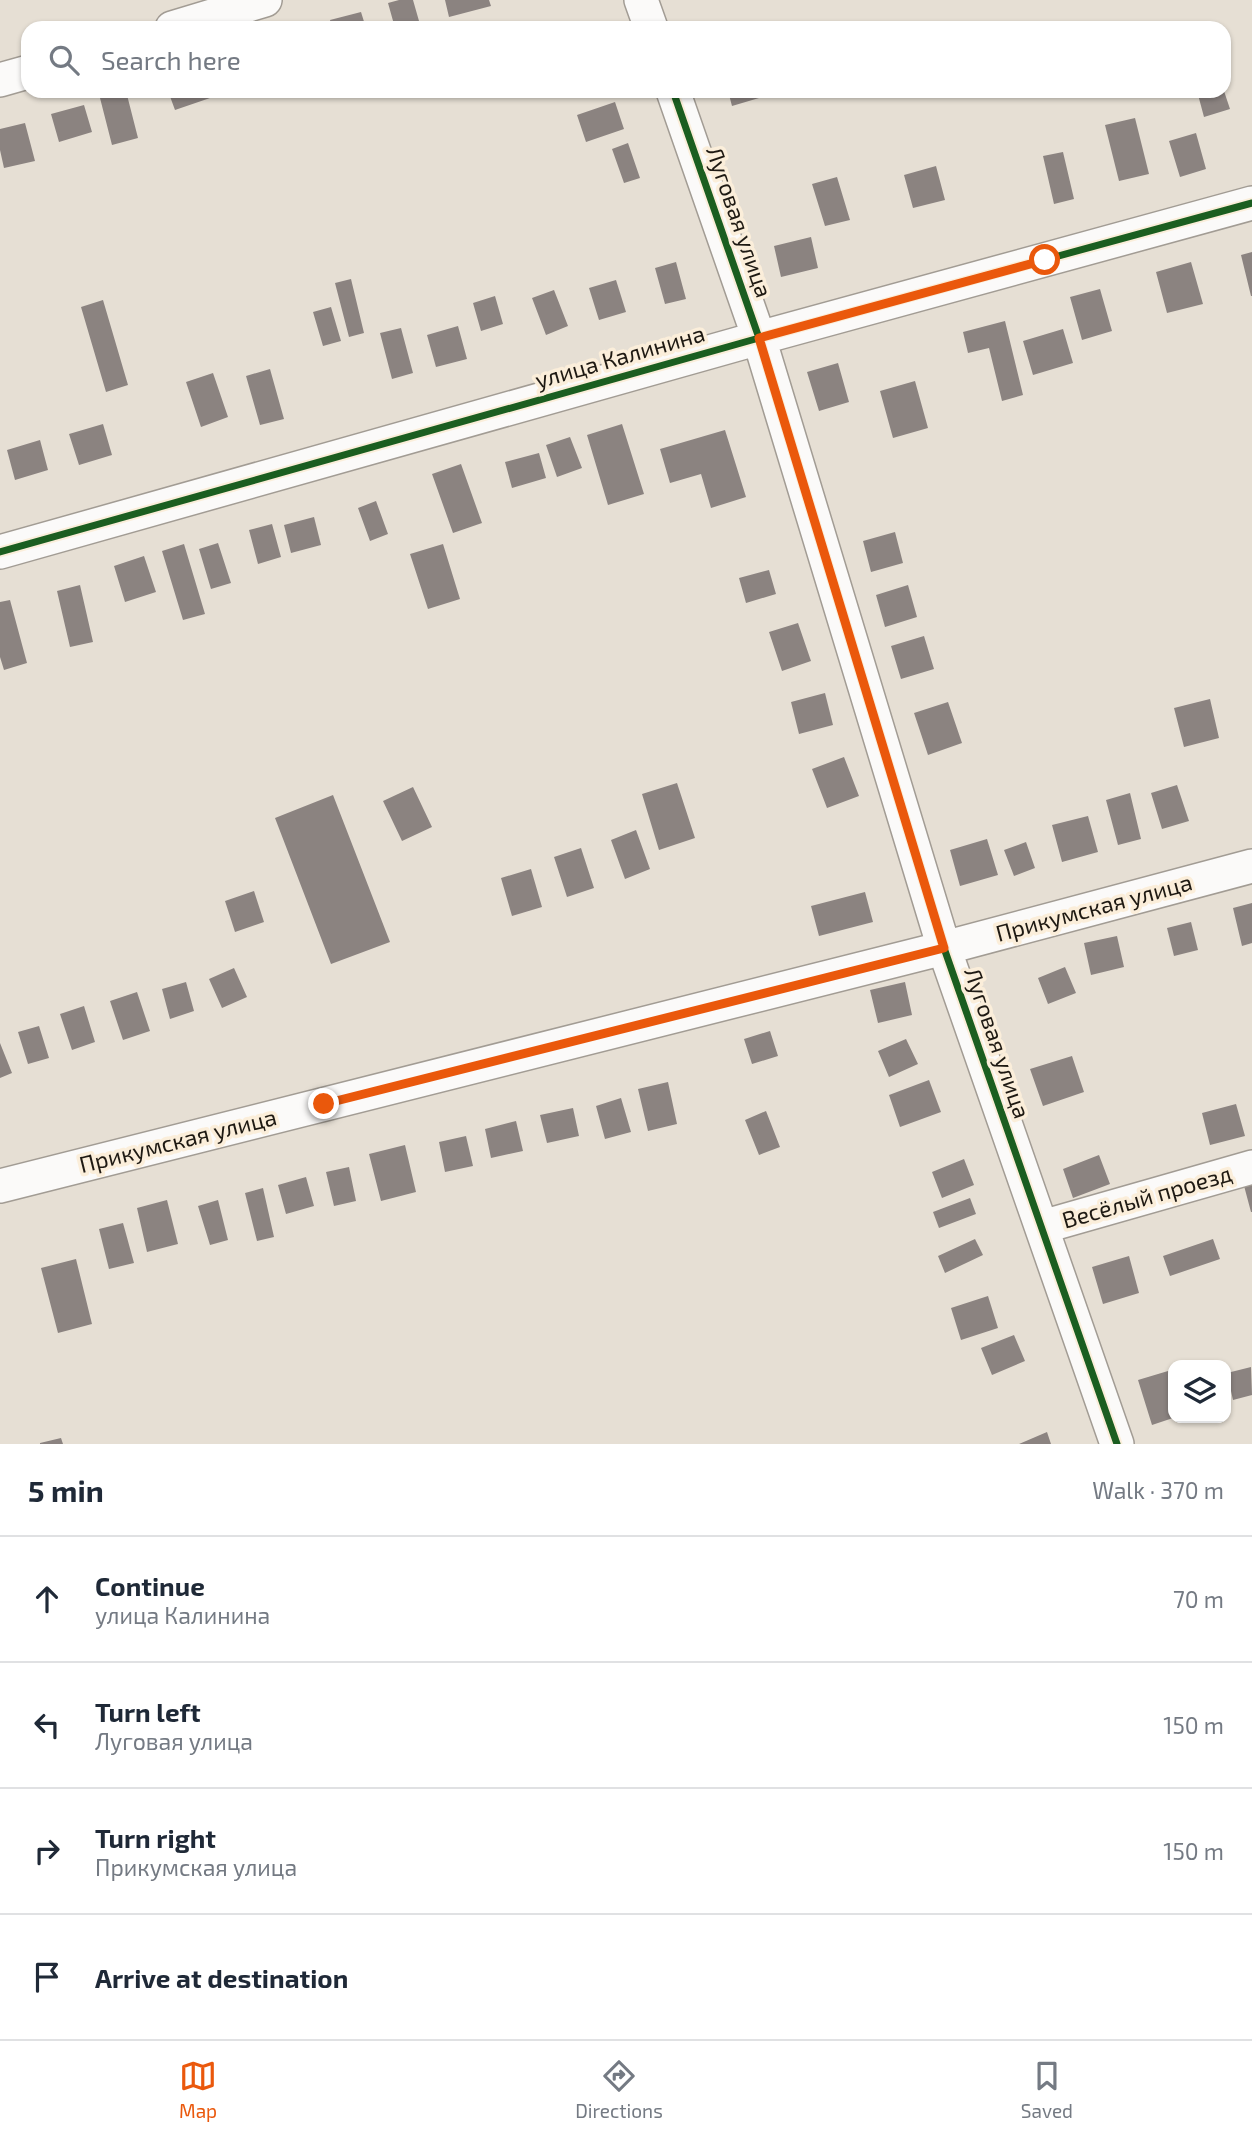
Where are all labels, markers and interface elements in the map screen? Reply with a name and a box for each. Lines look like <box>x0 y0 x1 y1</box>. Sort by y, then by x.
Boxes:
search box <box>21 21 1231 98</box>
icon: search <box>45 41 83 79</box>
text: Search here <box>101 44 241 75</box>
street label: Луговая улица <box>700 142 779 301</box>
route start <box>1029 244 1060 275</box>
street label: улица Калинина <box>532 318 708 395</box>
street label: Прикумская улица <box>992 867 1195 948</box>
street label: Луговая улица <box>958 963 1037 1122</box>
route end <box>308 1088 339 1119</box>
street label: Прикумская улица <box>76 1102 279 1179</box>
street label: Весёлый проезд <box>1059 1158 1235 1234</box>
map controls <box>1168 1360 1231 1423</box>
button: layers <box>1168 1360 1231 1423</box>
text: 5 min <box>28 1472 104 1508</box>
text: Walk · 370 m <box>1092 1476 1224 1504</box>
text: Continue <box>95 1570 205 1601</box>
icon: ahead <box>28 1580 66 1618</box>
text: 70 m <box>1173 1585 1224 1613</box>
text: улица Калинина <box>95 1601 270 1629</box>
text: Turn left <box>95 1696 201 1727</box>
icon: left <box>28 1706 66 1744</box>
text: 150 m <box>1163 1711 1224 1739</box>
text: Луговая улица <box>95 1727 253 1755</box>
text: Turn right <box>95 1822 216 1853</box>
icon: right <box>28 1832 66 1870</box>
text: 150 m <box>1163 1837 1224 1865</box>
text: Прикумская улица <box>95 1853 297 1881</box>
icon: arrive <box>28 1958 66 1996</box>
text: Arrive at destination <box>95 1962 348 1993</box>
tab: Map <box>179 2057 217 2122</box>
tab: Directions <box>575 2057 663 2122</box>
tab: Saved <box>1021 2057 1073 2122</box>

